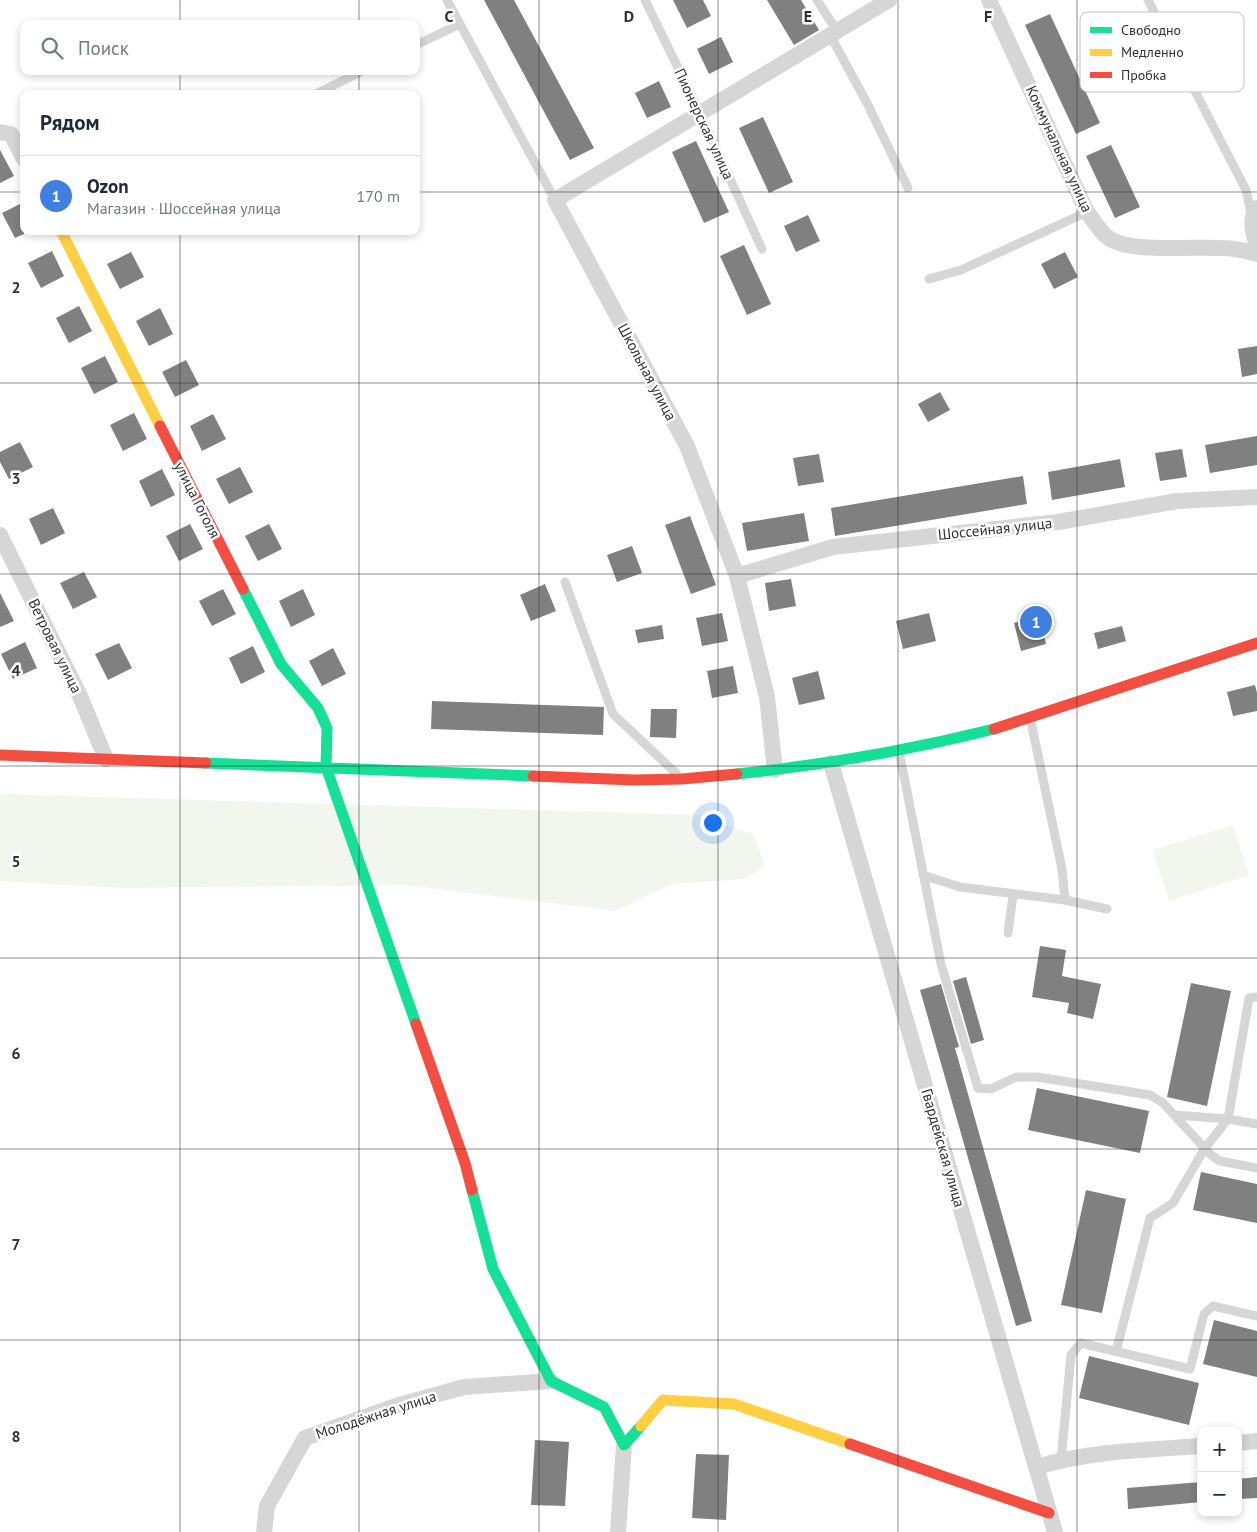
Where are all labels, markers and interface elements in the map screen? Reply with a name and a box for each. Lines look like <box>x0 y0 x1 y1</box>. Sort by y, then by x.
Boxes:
text: C <box>445 6 454 26</box>
text: D <box>624 6 634 26</box>
text: E <box>804 6 812 26</box>
text: F <box>984 6 992 26</box>
legend <box>1080 12 1244 92</box>
search box <box>20 20 420 75</box>
text: Свободно <box>1121 21 1181 39</box>
icon: search <box>38 34 66 62</box>
text: Поиск <box>78 36 129 60</box>
text: Медленно <box>1121 43 1184 61</box>
street label: Пионерская улица <box>670 65 739 182</box>
text: Пробка <box>1121 66 1166 84</box>
street label: Коммунальная улица <box>1022 82 1097 215</box>
text: Рядом <box>40 109 99 136</box>
text: Ozon <box>87 174 129 198</box>
text: 1 <box>51 186 61 206</box>
text: 170 m <box>357 186 400 206</box>
text: Магазин · Шоссейная улица <box>87 198 281 218</box>
text: 2 <box>11 277 21 297</box>
street label: Школьная улица <box>614 320 681 424</box>
street label: улица Гоголя <box>170 458 225 541</box>
text: 3 <box>11 468 21 488</box>
street label: Шоссейная улица <box>937 513 1053 544</box>
street label: Ветровая улица <box>24 595 87 696</box>
pin: 1 <box>1020 603 1052 641</box>
text: 4 <box>11 660 21 680</box>
your location <box>700 810 726 836</box>
text: 5 <box>11 851 21 871</box>
text: 6 <box>11 1043 21 1063</box>
street label: Гвардейская улица <box>917 1086 970 1209</box>
text: 7 <box>11 1234 21 1254</box>
street label: Молодёжная улица <box>313 1386 439 1443</box>
text: 8 <box>11 1426 21 1446</box>
map controls <box>1197 1427 1242 1517</box>
button: + <box>1197 1427 1242 1472</box>
button: − <box>1197 1472 1242 1517</box>

